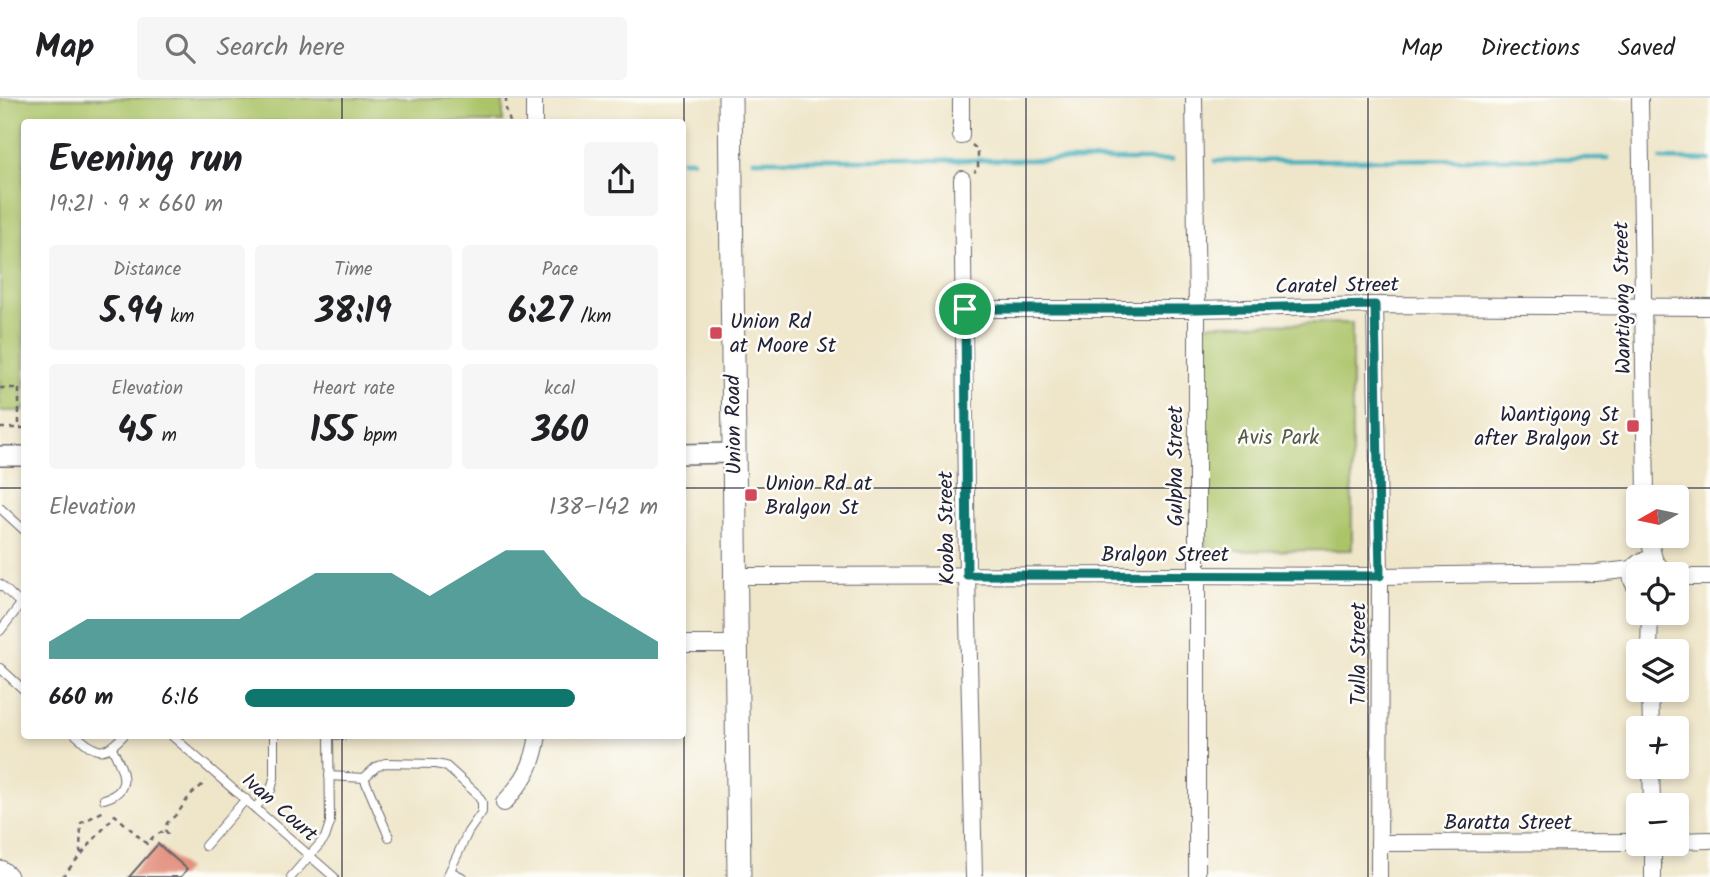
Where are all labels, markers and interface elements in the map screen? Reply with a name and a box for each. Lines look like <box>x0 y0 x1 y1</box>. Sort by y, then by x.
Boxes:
search box <box>137 17 627 80</box>
text: Map <box>35 22 95 75</box>
text: Search here <box>217 27 345 69</box>
icon: search <box>161 29 199 67</box>
text: Map <box>1401 29 1443 68</box>
text: Directions <box>1481 29 1580 68</box>
text: Saved <box>1618 29 1675 68</box>
text: Evening run <box>49 131 243 191</box>
button: share <box>584 142 658 216</box>
text: 19:21 · 9 × 660 m <box>49 187 223 223</box>
street label: Wantigong Street <box>1606 220 1641 375</box>
text: Distance <box>113 255 181 285</box>
text: Time <box>334 255 373 285</box>
text: Pace <box>542 255 578 285</box>
street label: Caratel Street <box>1275 269 1400 304</box>
pin <box>935 279 995 339</box>
text: 5.94 <box>100 285 163 341</box>
text: 38:19 <box>315 285 392 341</box>
text: 6:27 <box>508 285 573 341</box>
icon: arrive <box>946 290 984 328</box>
text: km <box>163 302 194 332</box>
text: /km <box>573 302 611 332</box>
place label: Union Rd at Moore St <box>730 306 837 363</box>
marker: Union Rd at Moore St <box>708 325 724 341</box>
text: Elevation <box>111 374 183 404</box>
text: Heart rate <box>312 374 395 404</box>
text: kcal <box>544 374 575 404</box>
street label: Union Road <box>717 374 752 475</box>
place label: Wantigong St after Bralgon St <box>1475 399 1620 456</box>
text: 45 <box>117 404 154 460</box>
text: 155 <box>310 404 356 460</box>
text: 360 <box>532 404 588 460</box>
street label: Gulpha Street <box>1160 405 1193 526</box>
marker: Wantigong St after Bralgon St <box>1625 418 1641 434</box>
text: m <box>154 421 177 451</box>
text: bpm <box>356 421 397 451</box>
park label: Avis Park <box>1237 422 1319 455</box>
place label: Union Rd at Bralgon St <box>765 468 873 525</box>
street label: Kooba Street <box>930 470 965 585</box>
north arrow <box>1626 485 1689 548</box>
map controls <box>1626 485 1689 856</box>
marker: Union Rd at Bralgon St <box>743 487 759 503</box>
text: Elevation <box>49 490 136 526</box>
text: 138–142 m <box>549 490 658 526</box>
street label: Bralgon Street <box>1101 539 1230 572</box>
button: locate <box>1626 562 1689 625</box>
street label: Tulla Street <box>1343 602 1376 706</box>
button: layers <box>1626 639 1689 702</box>
text: 660 m <box>49 680 113 716</box>
text: 6:16 <box>161 680 199 716</box>
button: + <box>1626 716 1689 779</box>
street label: Ivan Court <box>233 765 325 851</box>
button: − <box>1626 793 1689 856</box>
street label: Baratta Street <box>1444 807 1573 840</box>

